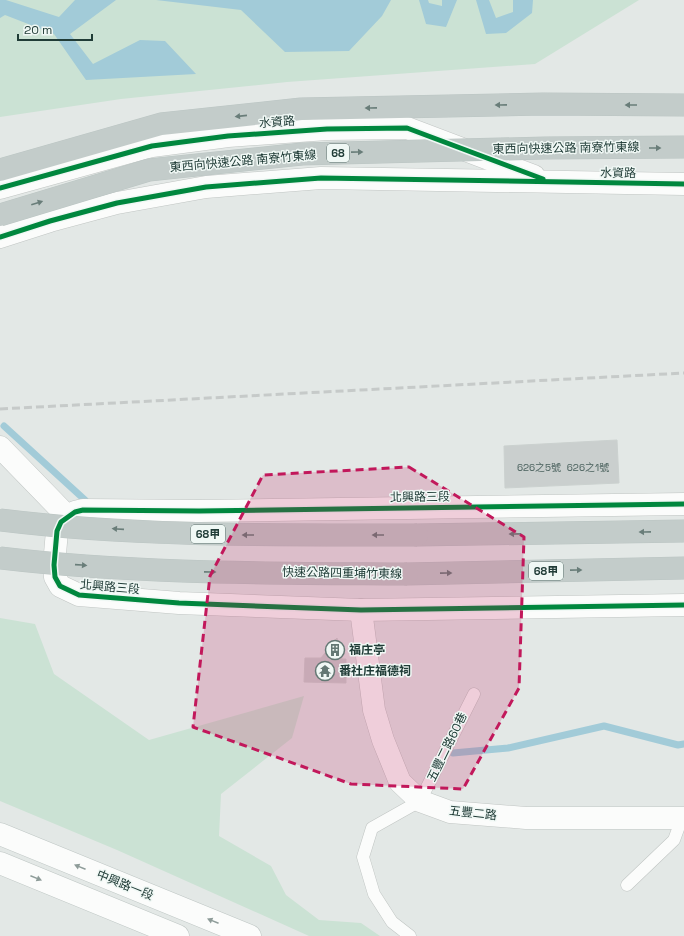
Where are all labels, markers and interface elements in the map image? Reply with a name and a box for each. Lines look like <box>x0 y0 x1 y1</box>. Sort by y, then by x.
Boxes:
scale bar <box>18 16 92 42</box>
text: 20 m <box>24 22 52 38</box>
one-way arrow <box>494 102 507 108</box>
one-way arrow <box>624 102 637 108</box>
one-way arrow <box>364 105 377 111</box>
one-way arrow <box>235 112 247 119</box>
street label: 水資路 <box>258 113 296 131</box>
street label: 東西向快速公路 南寮竹東線 <box>492 139 640 157</box>
road number: 68 <box>327 144 349 162</box>
one-way arrow <box>649 144 661 151</box>
street label: 東西向快速公路 南寮竹東線 <box>169 147 317 175</box>
one-way arrow <box>351 149 363 156</box>
street label: 水資路 <box>600 165 636 181</box>
one-way arrow <box>32 200 44 206</box>
house number: 626之5號 <box>517 461 561 474</box>
house number: 626之1號 <box>567 461 609 474</box>
street label: 北興路三段 <box>390 488 450 506</box>
road number: 68甲 <box>191 525 225 543</box>
one-way arrow <box>112 526 124 533</box>
one-way arrow <box>638 529 651 535</box>
one-way arrow <box>508 531 521 537</box>
one-way arrow <box>241 532 254 538</box>
one-way arrow <box>371 532 384 538</box>
one-way arrow <box>75 561 87 568</box>
road number: 68甲 <box>529 562 563 580</box>
street label: 快速公路四重埔竹東線 <box>282 564 402 582</box>
one-way arrow <box>570 567 582 574</box>
one-way arrow <box>204 569 217 575</box>
one-way arrow <box>440 570 453 576</box>
street label: 北興路三段 <box>79 576 141 598</box>
building icon: 福庄亭 <box>324 639 346 661</box>
place label: 福庄亭 <box>349 642 385 658</box>
temple icon: 番社庄福德祠 <box>314 660 336 682</box>
place label: 番社庄福德祠 <box>339 663 411 679</box>
street label: 五豐二路60巷 <box>423 710 471 784</box>
street label: 五豐二路 <box>448 803 498 823</box>
one-way arrow <box>74 863 86 869</box>
street label: 中興路一段 <box>94 866 156 904</box>
one-way arrow <box>31 875 43 881</box>
one-way arrow <box>207 918 219 924</box>

